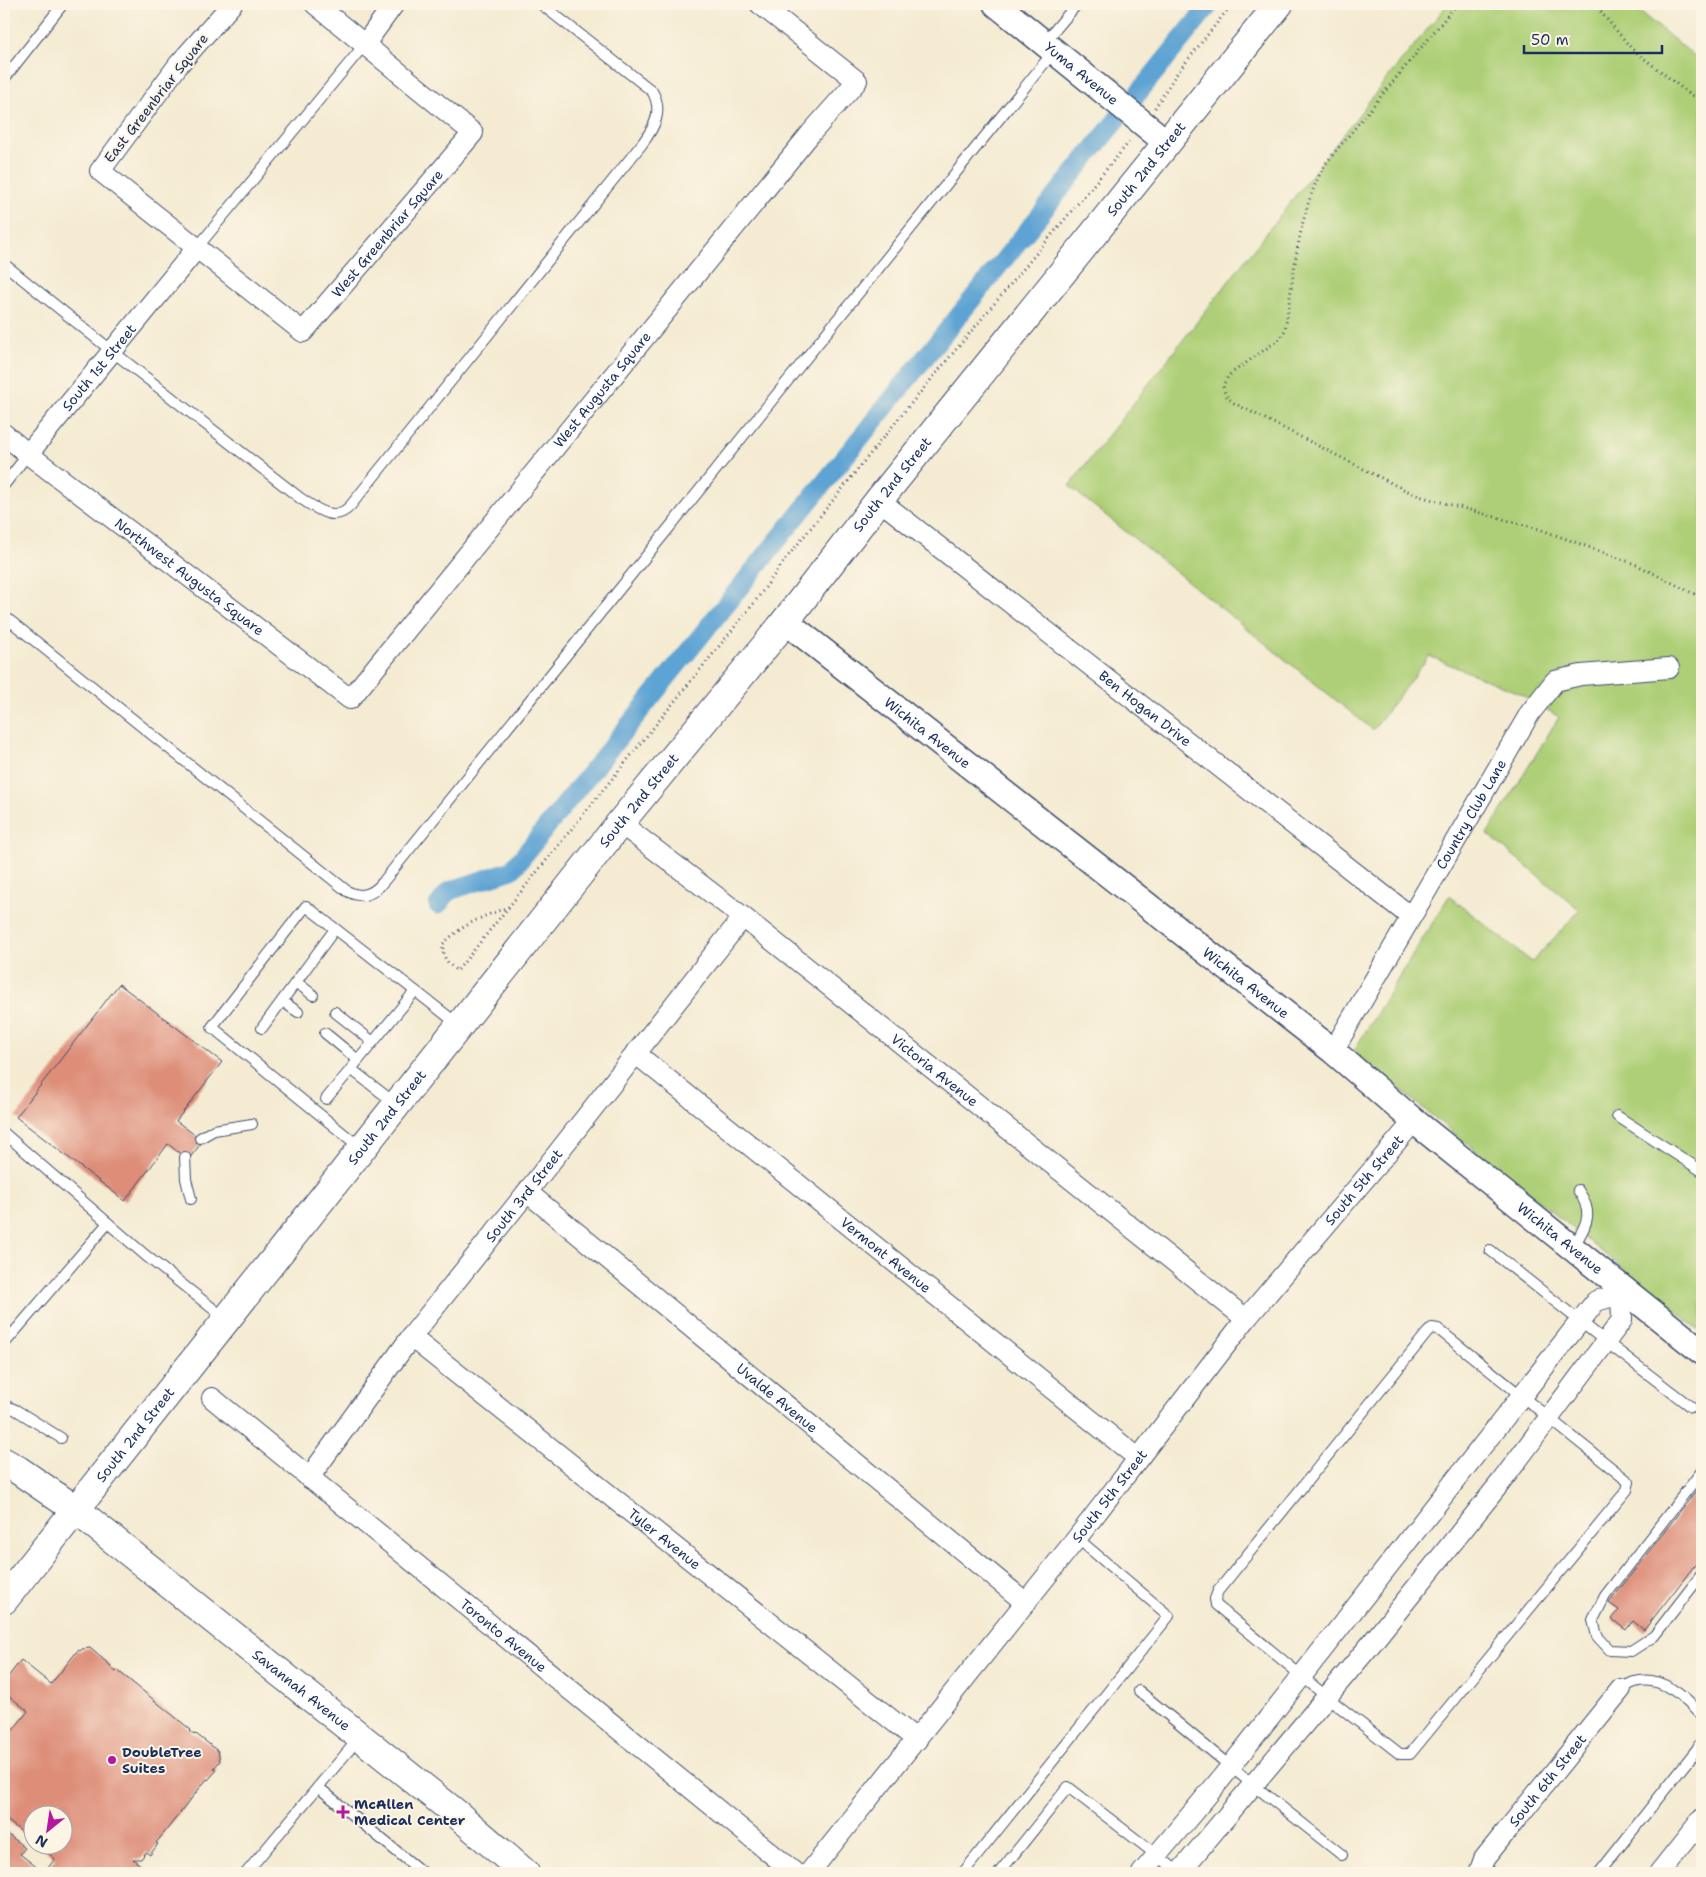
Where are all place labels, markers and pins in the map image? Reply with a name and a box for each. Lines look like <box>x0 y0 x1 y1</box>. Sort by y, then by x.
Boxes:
place label: DoubleTree Suites <box>122 1743 202 1777</box>
marker: DoubleTree Suites <box>106 1754 118 1766</box>
place label: McAllen Medical Center <box>354 1795 466 1829</box>
marker: McAllen Medical Center <box>336 1805 350 1819</box>

